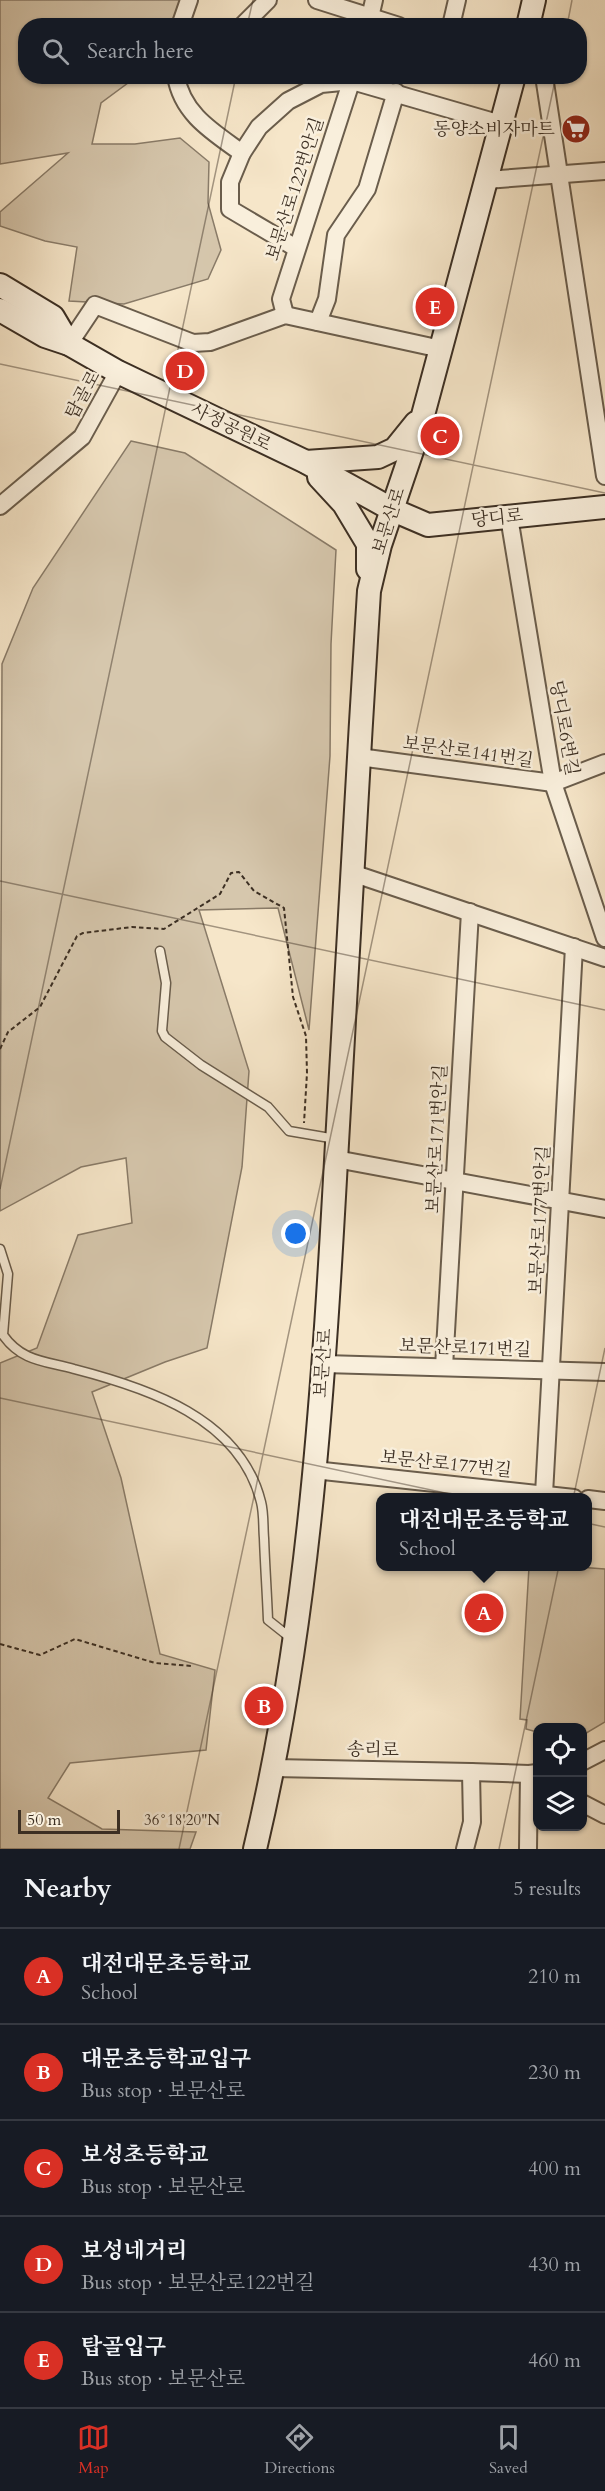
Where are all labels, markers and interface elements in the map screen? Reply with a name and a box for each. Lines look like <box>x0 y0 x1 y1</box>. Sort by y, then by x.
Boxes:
search box <box>18 18 587 84</box>
icon: search <box>39 35 72 68</box>
text: Search here <box>87 36 194 66</box>
supermarket icon: 동양소비자마트 <box>560 113 592 145</box>
street label: 보문산로122번안길 <box>260 114 330 264</box>
place label: 동양소비자마트 <box>433 117 556 142</box>
pin: E <box>416 284 454 330</box>
pin: D <box>166 348 204 394</box>
street label: 탑골로 <box>59 366 107 424</box>
street label: 사정공원로 <box>186 397 276 457</box>
pin: C <box>420 414 460 458</box>
street label: 보문산로 <box>366 484 412 558</box>
street label: 당디로 <box>470 503 524 533</box>
street label: 당디로6번길 <box>543 678 585 778</box>
street label: 보문산로141번길 <box>401 730 535 774</box>
street label: 보문산로171번안길 <box>421 1064 453 1214</box>
street label: 보문산로177번안길 <box>524 1145 556 1295</box>
your location <box>281 1219 310 1248</box>
street label: 보문산로 <box>308 1327 338 1399</box>
street label: 보문산로171번길 <box>399 1333 531 1363</box>
street label: 보문산로177번길 <box>379 1445 513 1483</box>
popup <box>376 1493 592 1571</box>
text: 대전대문초등학교 <box>399 1505 569 1535</box>
text: School <box>399 1535 456 1562</box>
pin: A <box>464 1590 504 1636</box>
pin: B <box>244 1684 284 1728</box>
map controls <box>533 1723 587 1831</box>
button: locate <box>533 1723 587 1777</box>
street label: 송리로 <box>347 1737 399 1763</box>
button: layers <box>533 1777 587 1831</box>
scale bar <box>18 1807 120 1834</box>
text: 50 m <box>27 1809 61 1831</box>
text: 36°18'20"N <box>144 1810 220 1830</box>
text: Nearby <box>24 1871 112 1906</box>
text: 5 results <box>513 1875 581 1902</box>
text: 대전대문초등학교 <box>81 1949 251 1979</box>
text: A <box>36 1963 51 1990</box>
text: 210 m <box>528 1963 581 1990</box>
text: School <box>81 1979 138 2006</box>
text: 대문초등학교입구 <box>81 2044 251 2074</box>
text: B <box>36 2059 51 2086</box>
text: 230 m <box>528 2059 581 2086</box>
text: Bus stop · 보문산로 <box>81 2077 245 2104</box>
text: 보성초등학교 <box>81 2140 209 2170</box>
text: C <box>36 2155 51 2182</box>
text: 400 m <box>528 2155 581 2182</box>
text: Bus stop · 보문산로 <box>81 2173 245 2200</box>
text: 보성네거리 <box>81 2236 187 2266</box>
text: D <box>35 2251 52 2278</box>
text: 430 m <box>528 2251 581 2278</box>
text: Bus stop · 보문산로122번길 <box>81 2269 315 2296</box>
text: 탑골입구 <box>81 2332 166 2362</box>
text: E <box>37 2347 50 2374</box>
text: 460 m <box>528 2347 581 2374</box>
text: Bus stop · 보문산로 <box>81 2365 245 2392</box>
tab: Map <box>77 2421 110 2479</box>
tab: Directions <box>264 2421 335 2479</box>
tab: Saved <box>489 2421 528 2479</box>

